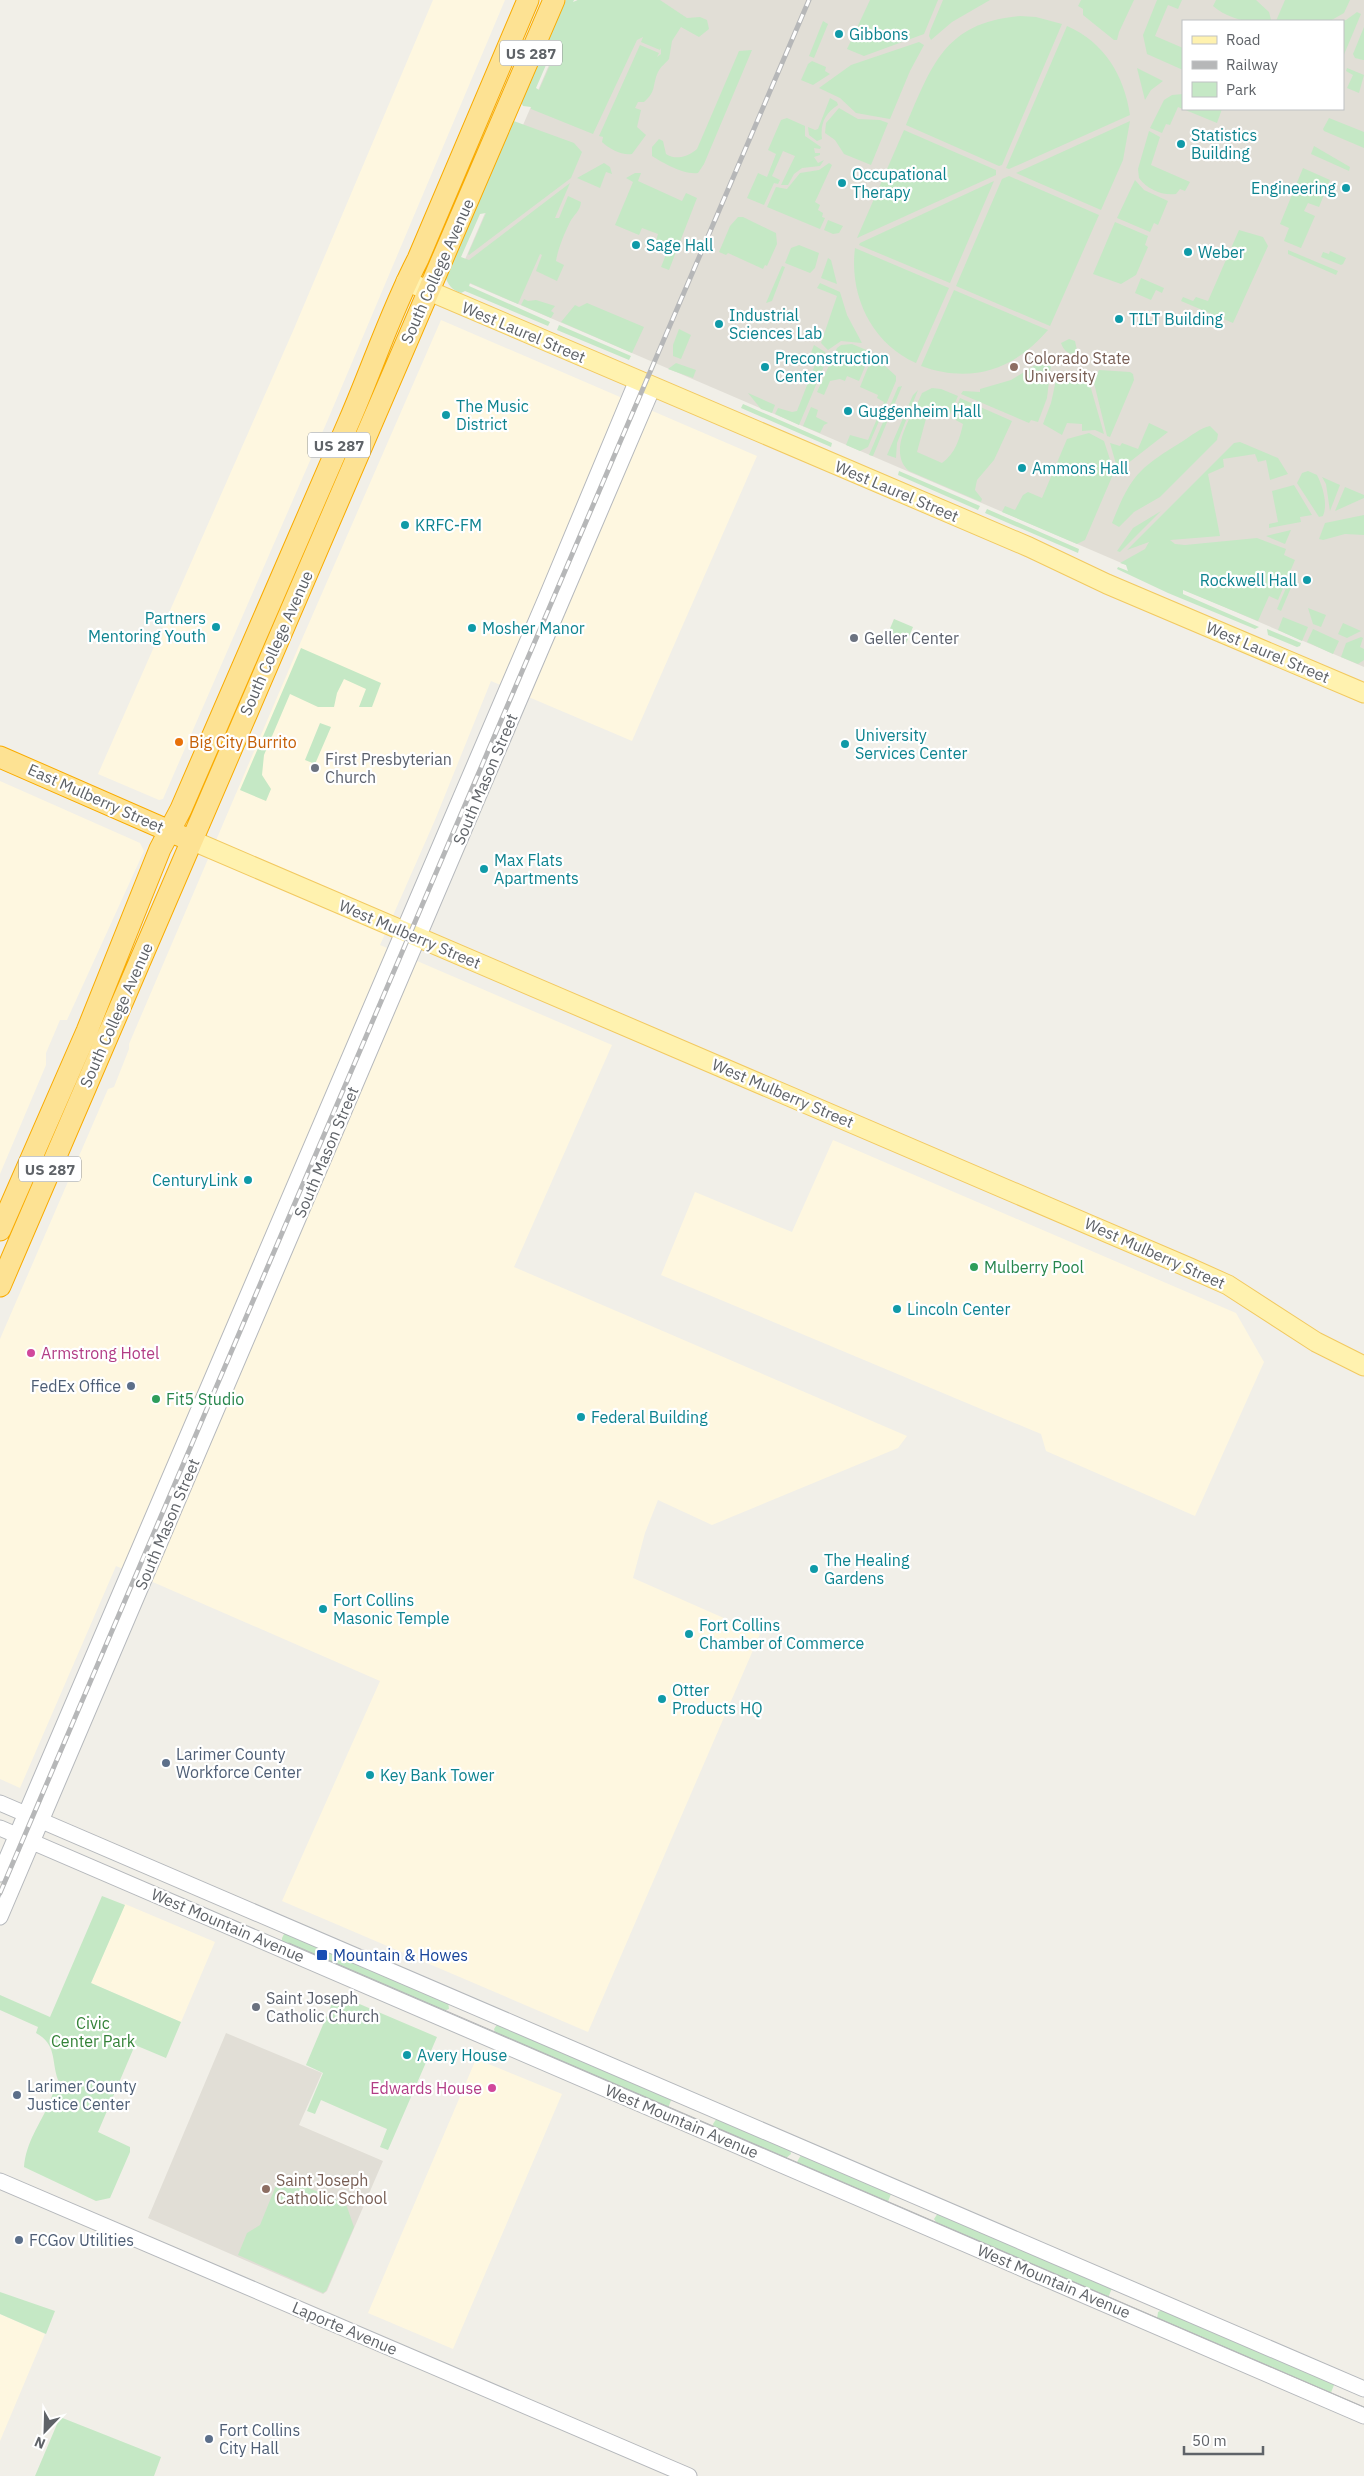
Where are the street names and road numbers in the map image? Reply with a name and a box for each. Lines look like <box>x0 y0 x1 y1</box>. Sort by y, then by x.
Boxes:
road number: US 287 <box>500 40 562 66</box>
street label: South College Avenue <box>396 195 478 347</box>
street label: West Laurel Street <box>459 297 589 367</box>
road number: US 287 <box>308 432 370 458</box>
street label: West Laurel Street <box>832 456 962 526</box>
street label: South College Avenue <box>235 567 317 719</box>
street label: West Laurel Street <box>1203 617 1333 687</box>
street label: South Mason Street <box>448 710 522 848</box>
street label: East Mulberry Street <box>25 759 167 837</box>
street label: West Mulberry Street <box>336 895 484 973</box>
street label: South College Avenue <box>75 939 157 1091</box>
street label: West Mulberry Street <box>709 1054 857 1132</box>
street label: South Mason Street <box>289 1083 363 1221</box>
road number: US 287 <box>19 1156 81 1182</box>
street label: West Mulberry Street <box>1082 1213 1228 1293</box>
street label: South Mason Street <box>130 1455 204 1593</box>
street label: West Mountain Avenue <box>148 1884 308 1966</box>
street label: West Mountain Avenue <box>602 2080 762 2162</box>
street label: West Mountain Avenue <box>974 2240 1134 2322</box>
street label: Laporte Avenue <box>289 2297 401 2359</box>

